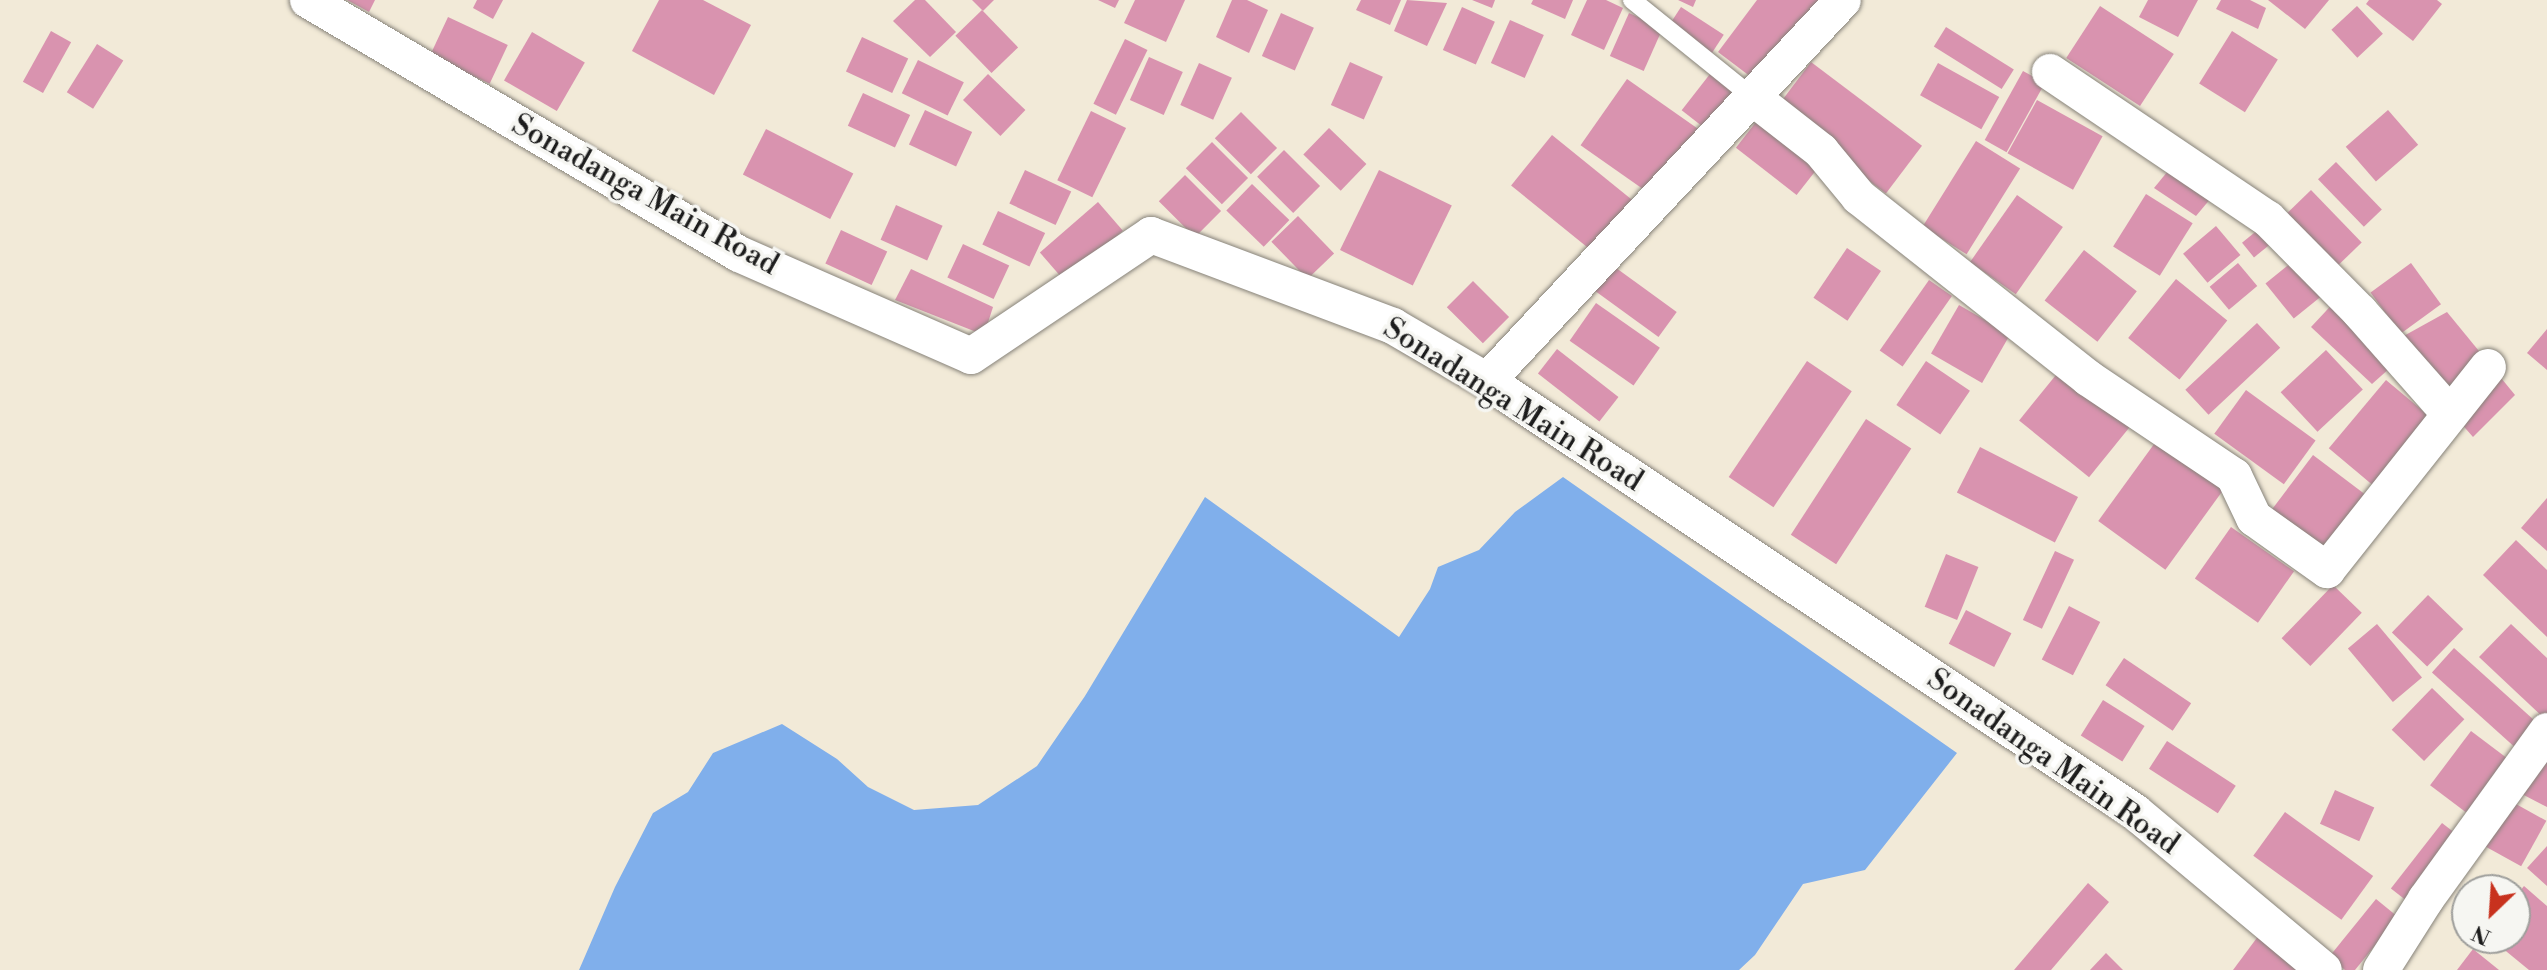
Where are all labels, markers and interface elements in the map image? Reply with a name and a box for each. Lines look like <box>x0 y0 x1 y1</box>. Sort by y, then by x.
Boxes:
street label: Sonadanga Main Road <box>505 107 785 283</box>
street label: Sonadanga Main Road <box>1377 310 1649 500</box>
street label: Sonadanga Main Road <box>1920 661 2186 863</box>
north arrow <box>2451 874 2531 954</box>
text: N <box>2468 918 2495 950</box>

